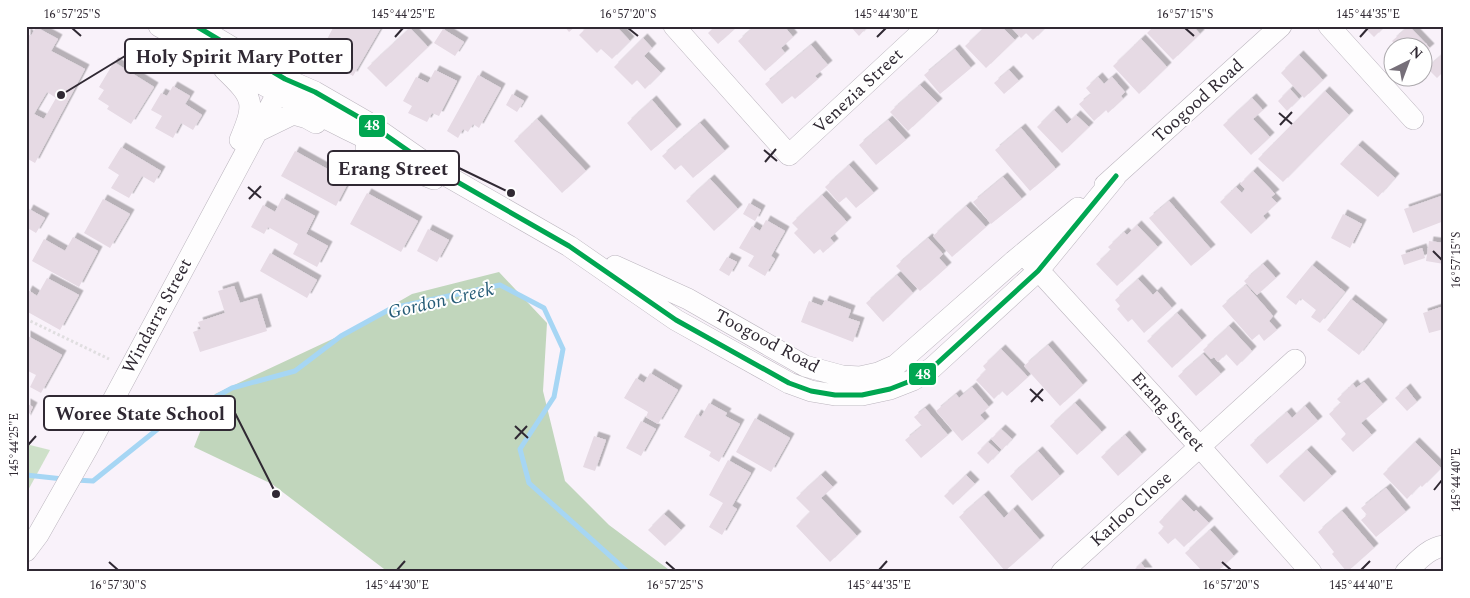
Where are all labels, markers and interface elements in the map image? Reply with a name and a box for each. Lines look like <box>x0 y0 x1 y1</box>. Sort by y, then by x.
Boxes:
text: 16°57'25"S <box>44 5 100 24</box>
text: 145°44'25"E <box>371 5 435 24</box>
text: 16°57'20"S <box>600 5 656 24</box>
text: 145°44'30"E <box>854 5 918 24</box>
text: 16°57'15"S <box>1157 5 1213 24</box>
text: 145°44'35"E <box>1336 5 1400 24</box>
north arrow <box>1382 38 1432 88</box>
callout: Holy Spirit Mary Potter <box>125 39 352 73</box>
text: N <box>1405 41 1428 64</box>
street label: Venezia Street <box>807 42 909 140</box>
text: Holy Spirit Mary Potter <box>135 43 343 72</box>
street label: Toogood Road <box>1146 52 1250 150</box>
line badge: 48 <box>358 114 386 138</box>
text: 48 <box>364 115 380 136</box>
callout: Erang Street <box>328 151 459 185</box>
text: Erang Street <box>338 155 448 184</box>
text: 16°57'15"S <box>1447 232 1466 288</box>
street label: Windarra Street <box>115 253 199 379</box>
water label: Gordon Creek <box>385 275 497 327</box>
street label: Toogood Road <box>710 302 824 380</box>
line badge: 48 <box>908 362 937 386</box>
text: 48 <box>915 364 931 385</box>
street label: Erang Street <box>1125 366 1211 458</box>
callout: Woree State School <box>44 396 235 430</box>
text: Woree State School <box>55 400 225 429</box>
text: 145°44'25"E <box>5 413 24 477</box>
text: 145°44'40"E <box>1447 448 1466 512</box>
street label: Karloo Close <box>1084 465 1178 553</box>
text: 16°57'30"S <box>90 576 146 595</box>
text: 145°44'30"E <box>365 576 429 595</box>
text: 16°57'25"S <box>647 576 703 595</box>
text: 145°44'35"E <box>847 576 911 595</box>
text: 16°57'20"S <box>1203 576 1259 595</box>
text: 145°44'40"E <box>1329 576 1393 595</box>

